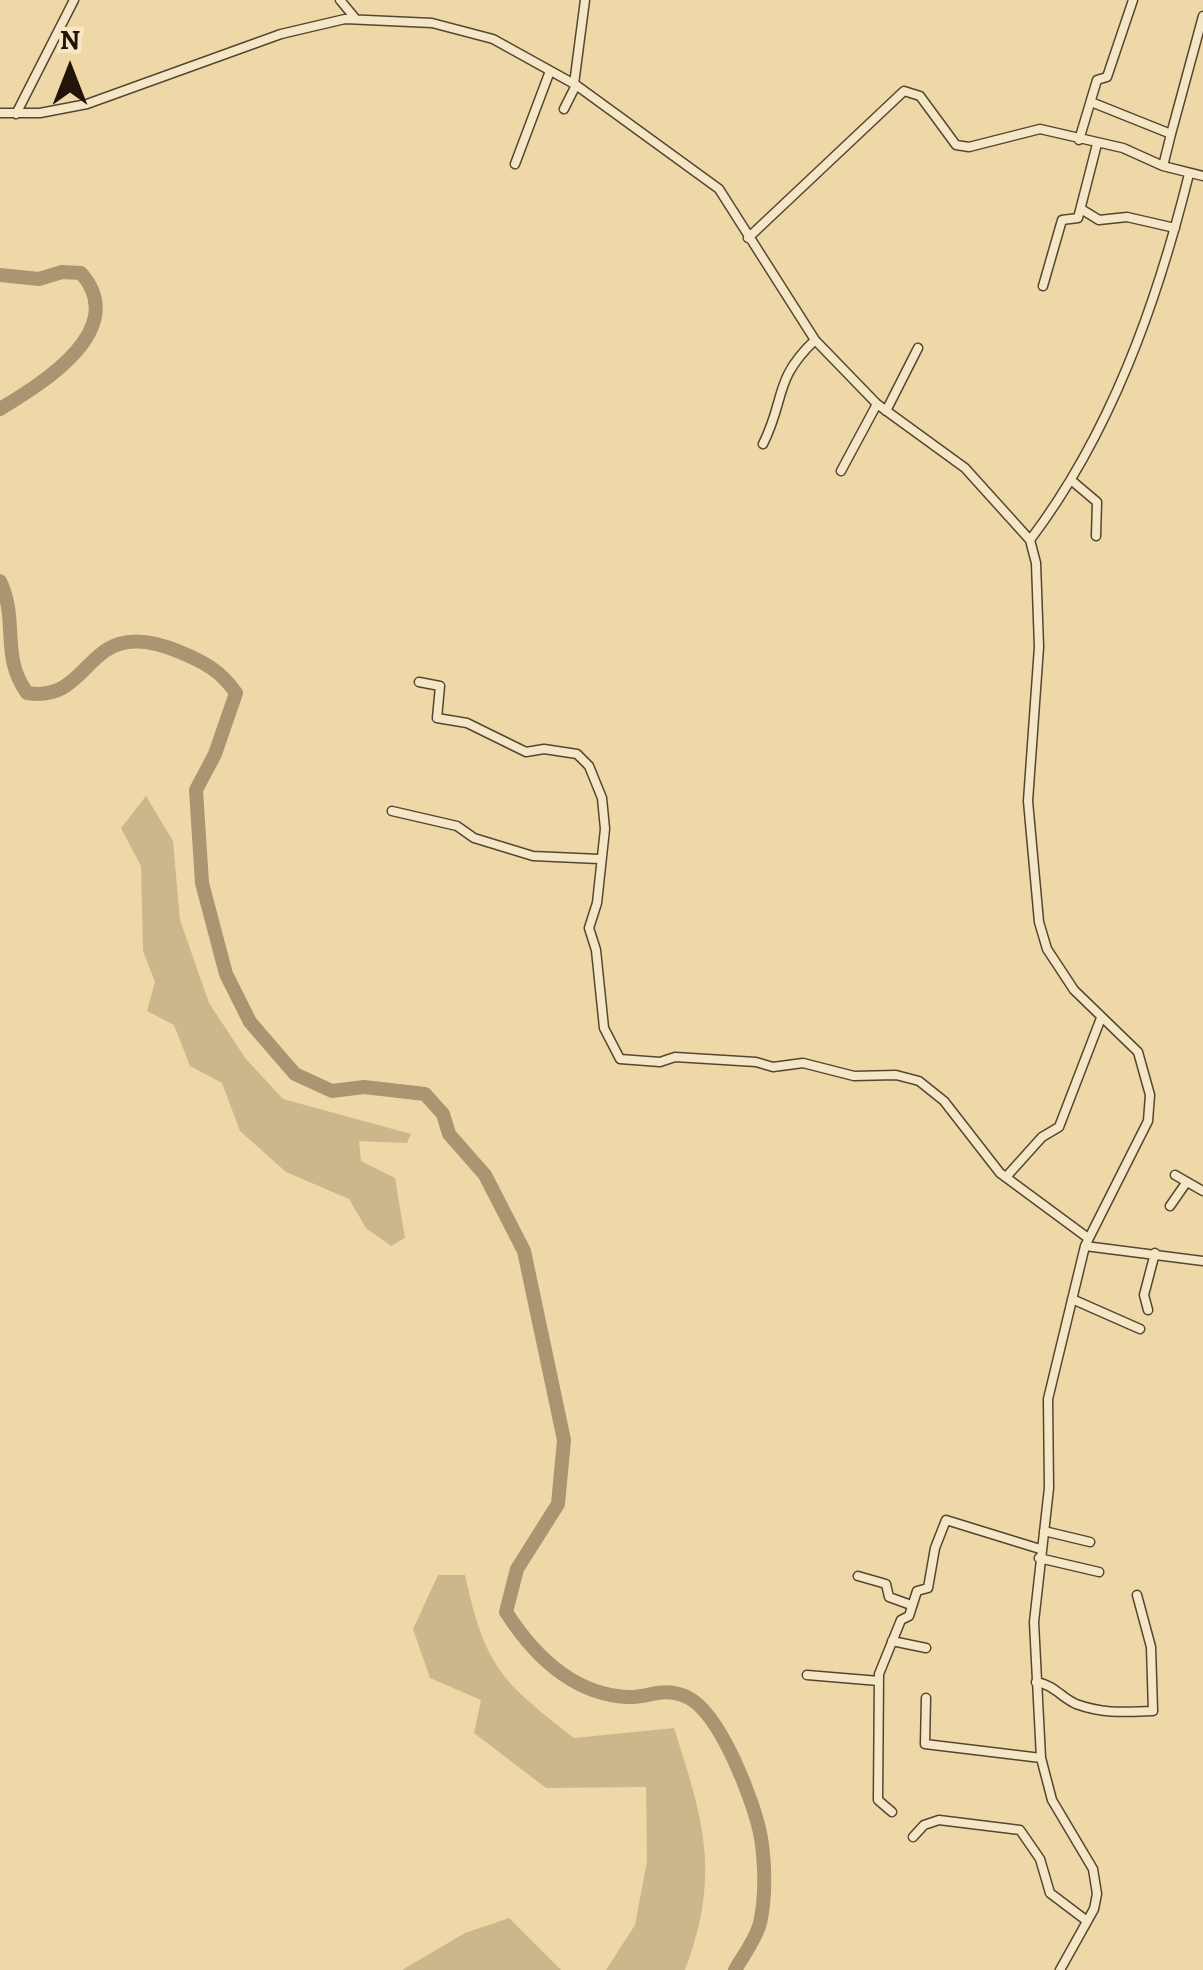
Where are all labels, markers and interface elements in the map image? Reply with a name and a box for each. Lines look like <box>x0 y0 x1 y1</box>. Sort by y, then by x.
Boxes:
north arrow <box>20 20 120 120</box>
text: N <box>60 21 80 59</box>

